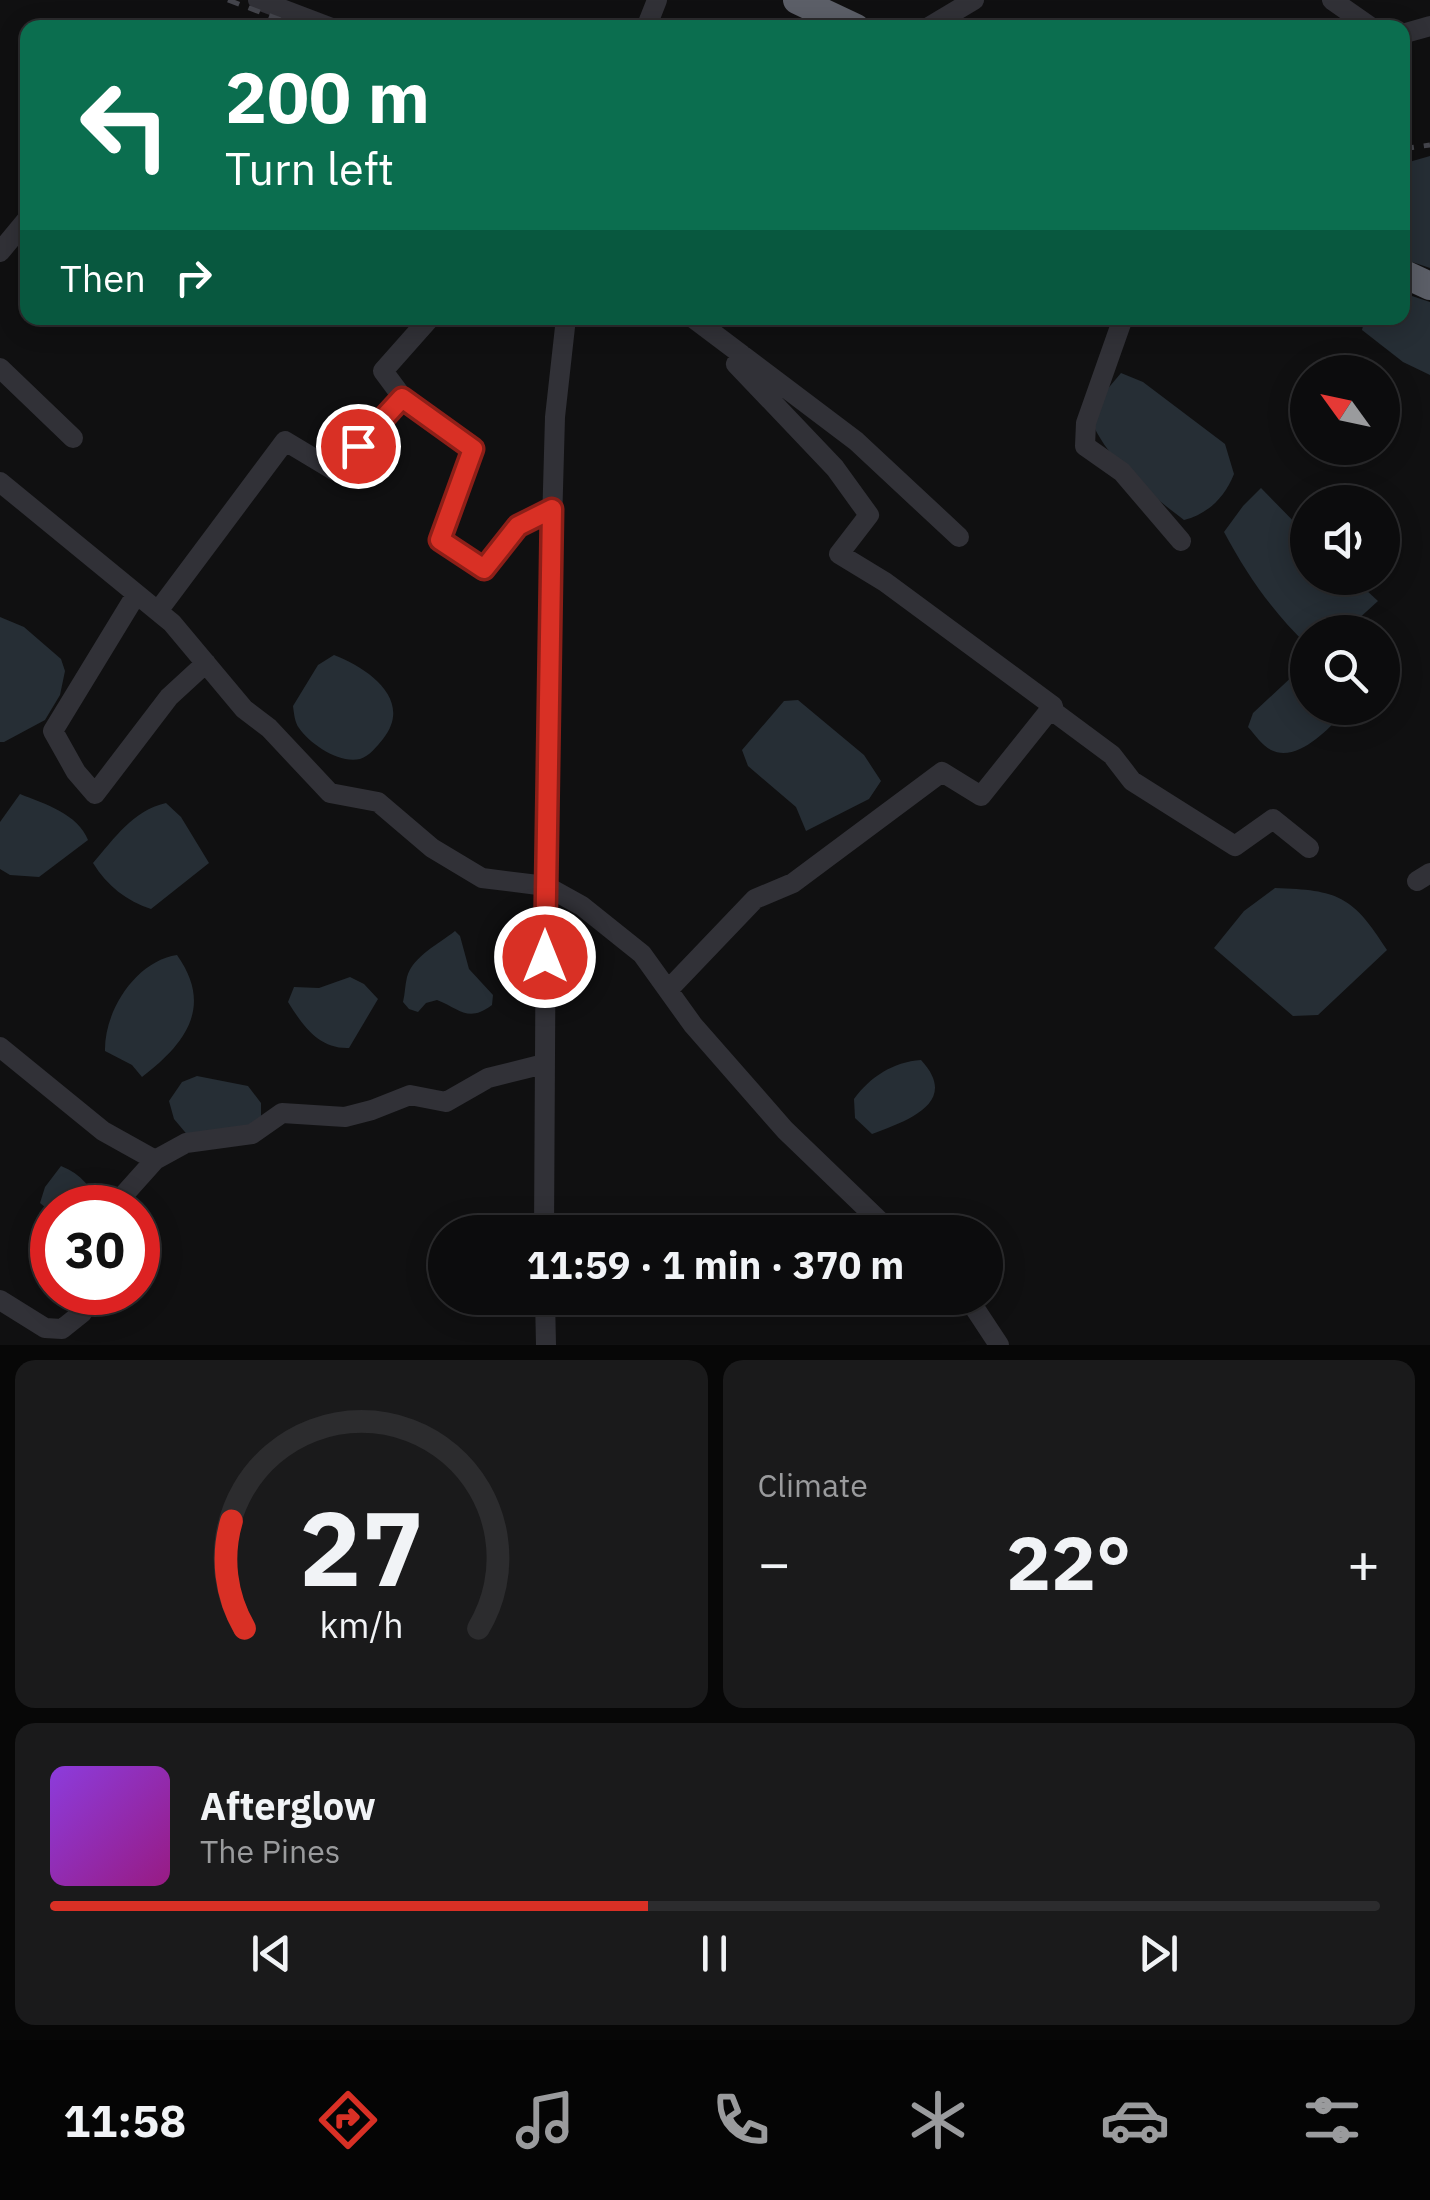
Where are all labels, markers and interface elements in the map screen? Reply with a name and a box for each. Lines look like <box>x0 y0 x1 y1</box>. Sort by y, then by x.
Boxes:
text: 200 m <box>225 51 430 142</box>
icon: left <box>60 60 190 190</box>
text: Turn left <box>225 139 394 197</box>
icon: right <box>166 250 221 305</box>
text: Then <box>60 253 146 302</box>
north arrow <box>1290 355 1400 465</box>
map controls <box>1290 355 1400 725</box>
pin <box>316 404 401 489</box>
icon: arrive <box>331 419 386 474</box>
button: sound <box>1290 485 1400 595</box>
button: search <box>1290 615 1400 725</box>
position arrow <box>493 905 597 1009</box>
speed limit sign: 30 <box>30 1185 160 1315</box>
text: 11:59 · 1 min · 370 m <box>527 1240 904 1289</box>
text: Climate <box>758 1464 868 1506</box>
text: 27 <box>299 1479 424 1615</box>
text: 22° <box>1006 1513 1131 1611</box>
text: − <box>758 1527 791 1598</box>
text: + <box>1347 1527 1380 1598</box>
text: km/h <box>319 1601 403 1648</box>
text: Afterglow <box>200 1781 376 1830</box>
text: The Pines <box>200 1830 340 1872</box>
icon: previous <box>244 1926 299 1981</box>
icon: pause <box>687 1926 742 1981</box>
icon: next <box>1131 1926 1186 1981</box>
icon: directions <box>313 2085 383 2155</box>
icon: music <box>510 2085 580 2155</box>
icon: phone <box>706 2085 776 2155</box>
icon: climate <box>903 2085 973 2155</box>
icon: car <box>1100 2085 1170 2155</box>
icon: filters <box>1297 2085 1367 2155</box>
text: 11:58 <box>63 2091 186 2149</box>

